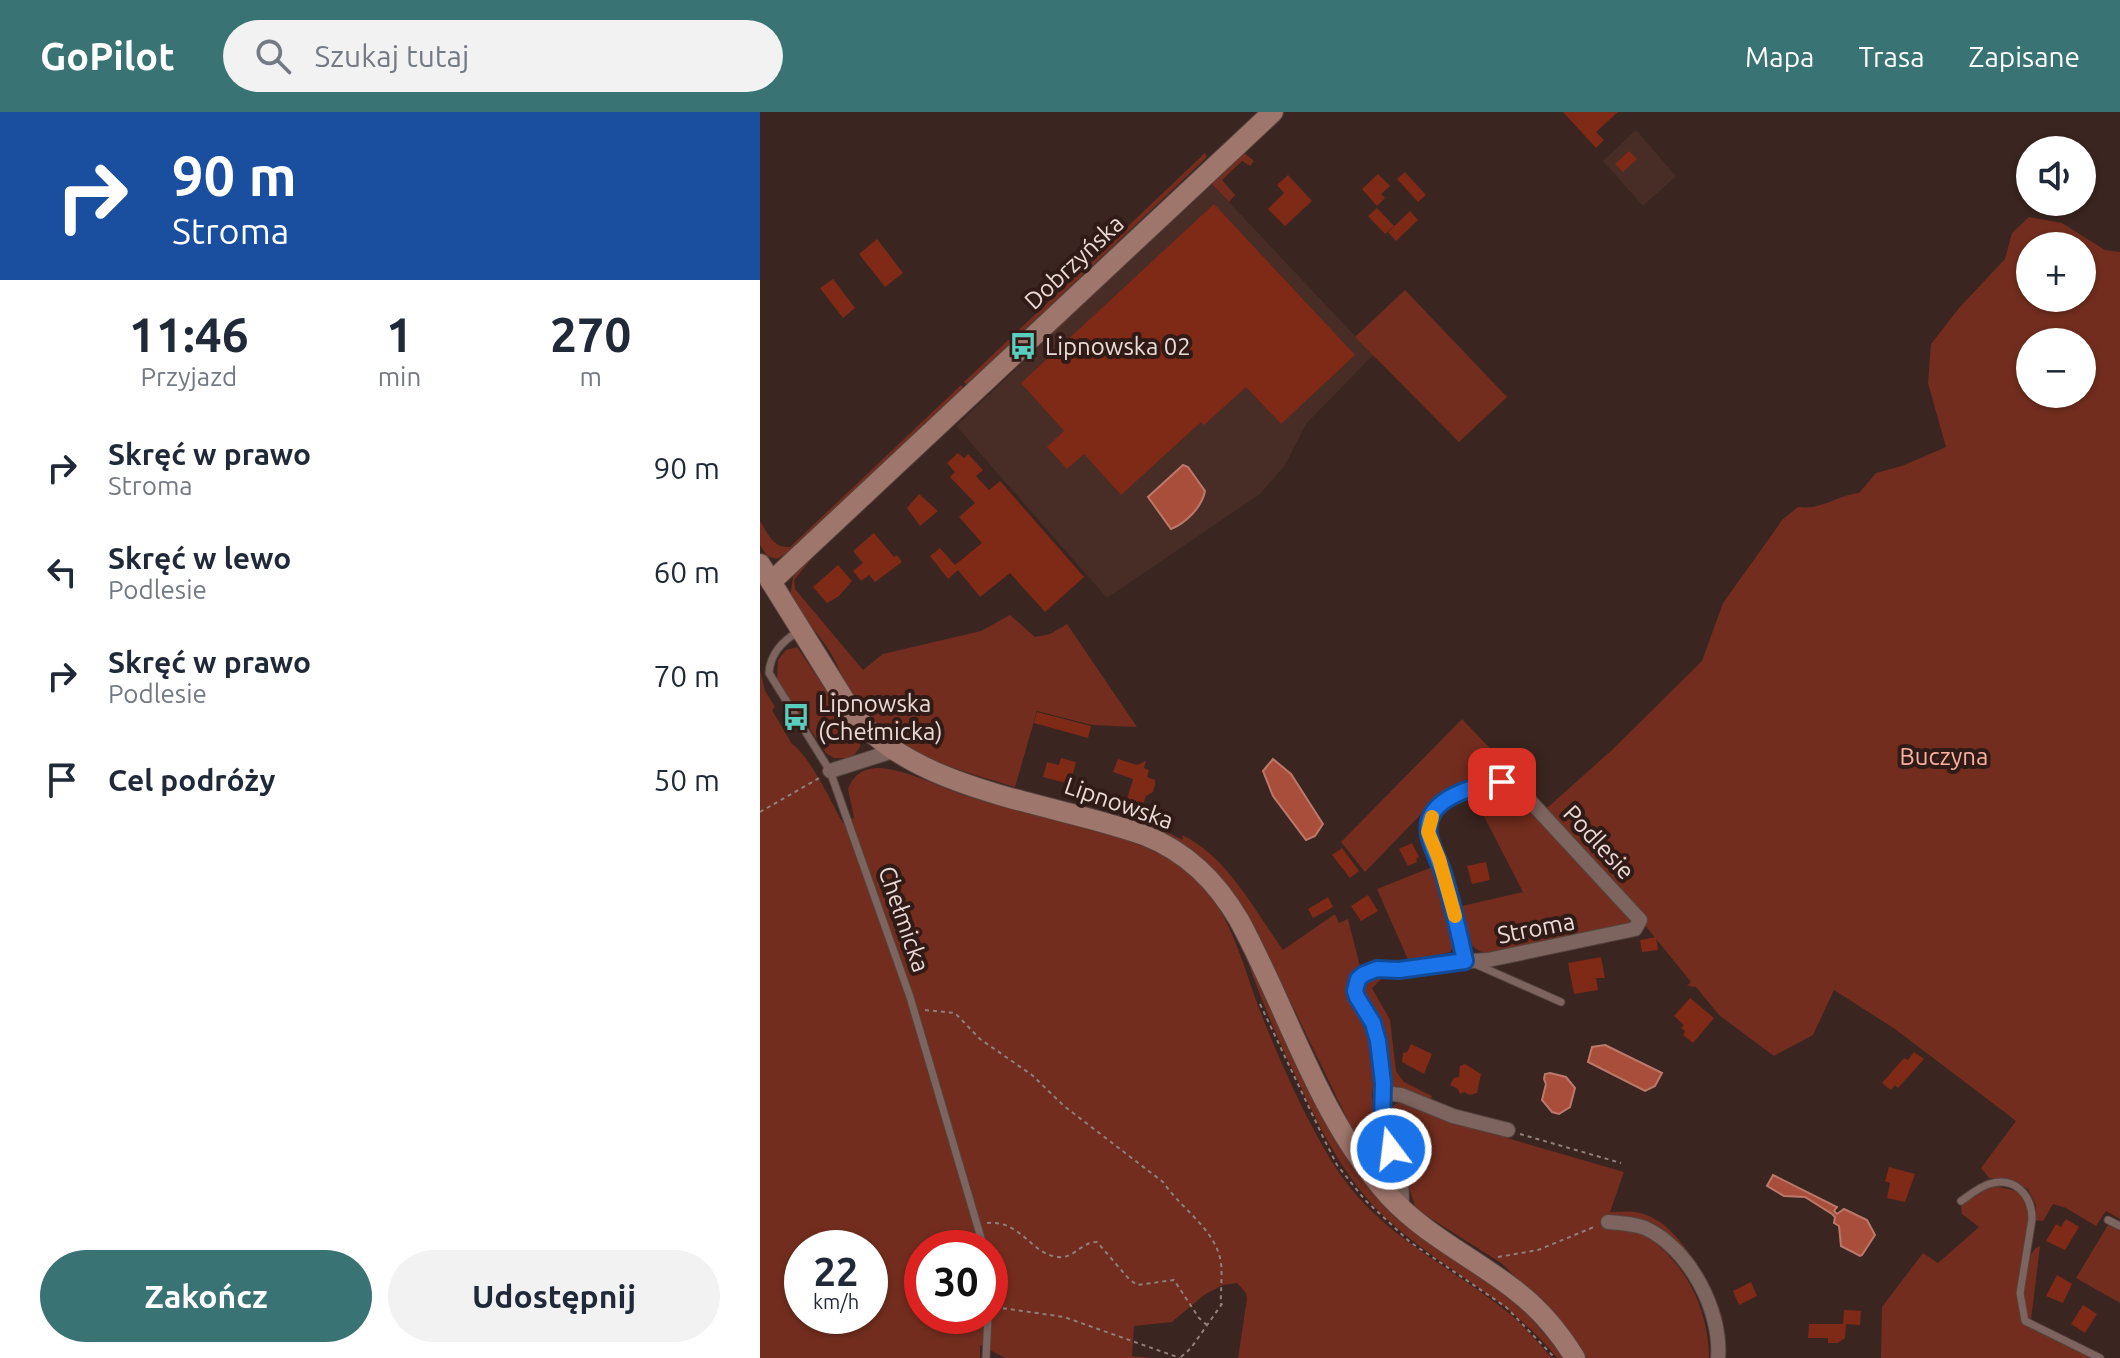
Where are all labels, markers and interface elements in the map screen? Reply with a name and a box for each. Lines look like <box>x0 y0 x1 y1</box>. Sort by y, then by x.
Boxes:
search box <box>223 20 783 92</box>
icon: search <box>251 34 295 78</box>
text: GoPilot <box>40 35 175 77</box>
text: Szukaj tutaj <box>315 39 469 73</box>
text: Mapa <box>1745 41 1814 72</box>
text: Trasa <box>1858 41 1925 72</box>
text: Zapisane <box>1969 41 2080 72</box>
map controls <box>2016 136 2096 408</box>
button: sound <box>2016 136 2096 216</box>
icon: right <box>40 144 144 248</box>
text: 90 m <box>172 144 297 207</box>
street label: Dobrzyńska <box>1019 209 1129 315</box>
text: Stroma <box>172 210 289 251</box>
button: + <box>2016 232 2096 312</box>
text: 11:46 <box>129 307 249 361</box>
text: 1 <box>386 307 413 361</box>
text: 270 <box>550 307 631 361</box>
button: − <box>2016 328 2096 408</box>
bus stop icon: Lipnowska 02 <box>1008 331 1038 361</box>
place label: Lipnowska 02 <box>1045 333 1191 360</box>
text: Przyjazd <box>141 362 237 391</box>
text: min <box>378 362 421 391</box>
text: m <box>579 362 602 391</box>
text: Skręć w prawo <box>108 437 311 471</box>
icon: right <box>40 446 84 490</box>
text: 90 m <box>653 451 720 485</box>
text: Stroma <box>108 471 193 500</box>
text: Skręć w lewo <box>108 541 291 575</box>
icon: left <box>40 550 84 594</box>
text: 60 m <box>653 555 720 589</box>
text: Podlesie <box>108 575 207 604</box>
text: Skręć w prawo <box>108 645 311 679</box>
icon: right <box>40 654 84 698</box>
text: 70 m <box>653 659 720 693</box>
text: Podlesie <box>108 679 207 708</box>
place label: Lipnowska (Chełmicka) <box>818 690 943 745</box>
bus stop icon: Lipnowska (Chełmicka) <box>781 702 811 732</box>
park label: Buczyna <box>1900 743 1988 770</box>
pin <box>1468 748 1536 816</box>
icon: arrive <box>40 758 84 802</box>
icon: arrive <box>1480 760 1524 804</box>
text: Cel podróży <box>108 763 275 797</box>
text: 50 m <box>653 763 720 797</box>
street label: Lipnowska <box>1061 772 1177 834</box>
street label: Podlesie <box>1558 799 1640 885</box>
street label: Chełmicka <box>873 862 935 976</box>
street label: Stroma <box>1495 907 1577 949</box>
position arrow <box>1349 1107 1433 1191</box>
speed limit sign: 30 <box>904 1230 1008 1334</box>
text: 22 <box>813 1249 859 1294</box>
button: Zakończ <box>40 1250 372 1342</box>
button: Udostępnij <box>388 1250 720 1342</box>
text: km/h <box>813 1290 859 1313</box>

